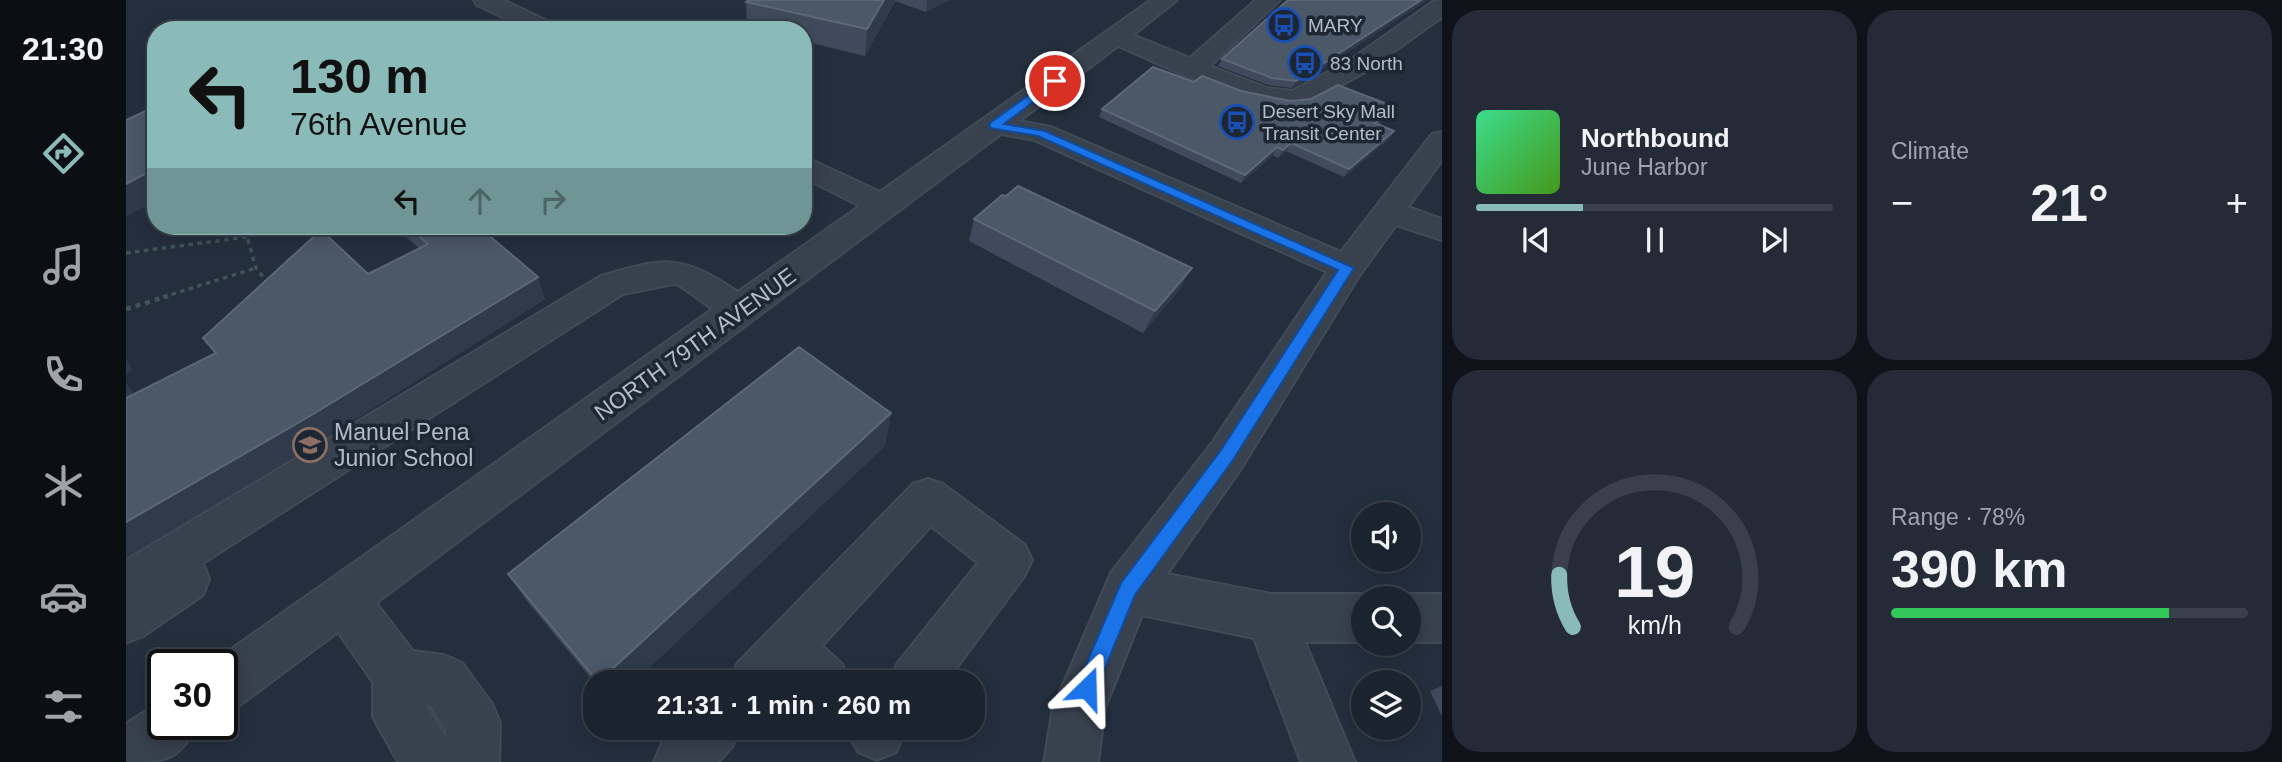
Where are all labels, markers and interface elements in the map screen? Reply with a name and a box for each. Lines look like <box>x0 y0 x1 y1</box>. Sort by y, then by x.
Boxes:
bus stop icon: MARY <box>1265 6 1303 44</box>
place label: MARY <box>1308 15 1363 36</box>
text: 21:30 <box>22 31 104 67</box>
bus stop icon: 83 North <box>1286 44 1324 82</box>
icon: left <box>175 49 266 140</box>
text: 130 m <box>290 49 429 103</box>
pin <box>1025 51 1085 111</box>
place label: 83 North <box>1330 53 1403 74</box>
icon: arrive <box>1036 62 1074 100</box>
place label: Desert Sky Mall Transit Center <box>1262 101 1395 144</box>
bus stop icon: Desert Sky Mall Transit Center <box>1218 103 1256 141</box>
text: 76th Avenue <box>290 106 467 142</box>
text: Northbound <box>1581 123 1730 153</box>
icon: directions <box>39 129 88 178</box>
text: Climate <box>1891 138 1969 164</box>
text: June Harbor <box>1581 154 1708 180</box>
text: 21° <box>2030 174 2109 232</box>
icon: left <box>388 182 426 220</box>
icon: ahead <box>461 182 499 220</box>
icon: right <box>534 182 572 220</box>
text: − <box>1891 182 1913 224</box>
text: + <box>2226 182 2248 224</box>
icon: previous <box>1517 221 1555 259</box>
icon: pause <box>1636 221 1674 259</box>
icon: next <box>1755 221 1793 259</box>
icon: music <box>39 240 88 289</box>
street label: NORTH 79TH AVENUE <box>589 262 801 426</box>
icon: phone <box>39 350 88 399</box>
place label: Manuel Pena Junior School <box>334 419 473 471</box>
school or university icon: Manuel Pena Junior School <box>291 426 329 464</box>
icon: climate <box>39 461 88 510</box>
map controls <box>1351 502 1421 740</box>
button: sound <box>1351 502 1421 572</box>
text: Range · 78% <box>1891 504 2025 530</box>
text: 19 <box>1614 531 1695 612</box>
text: 390 km <box>1891 540 2067 598</box>
icon: car <box>39 572 88 621</box>
button: search <box>1351 586 1421 656</box>
text: km/h <box>1627 611 1682 639</box>
speed limit sign: 30 <box>147 649 238 740</box>
position arrow <box>1050 651 1124 725</box>
button: layers <box>1351 670 1421 740</box>
icon: filters <box>39 682 88 731</box>
text: 21:31 · 1 min · 260 m <box>657 690 911 720</box>

